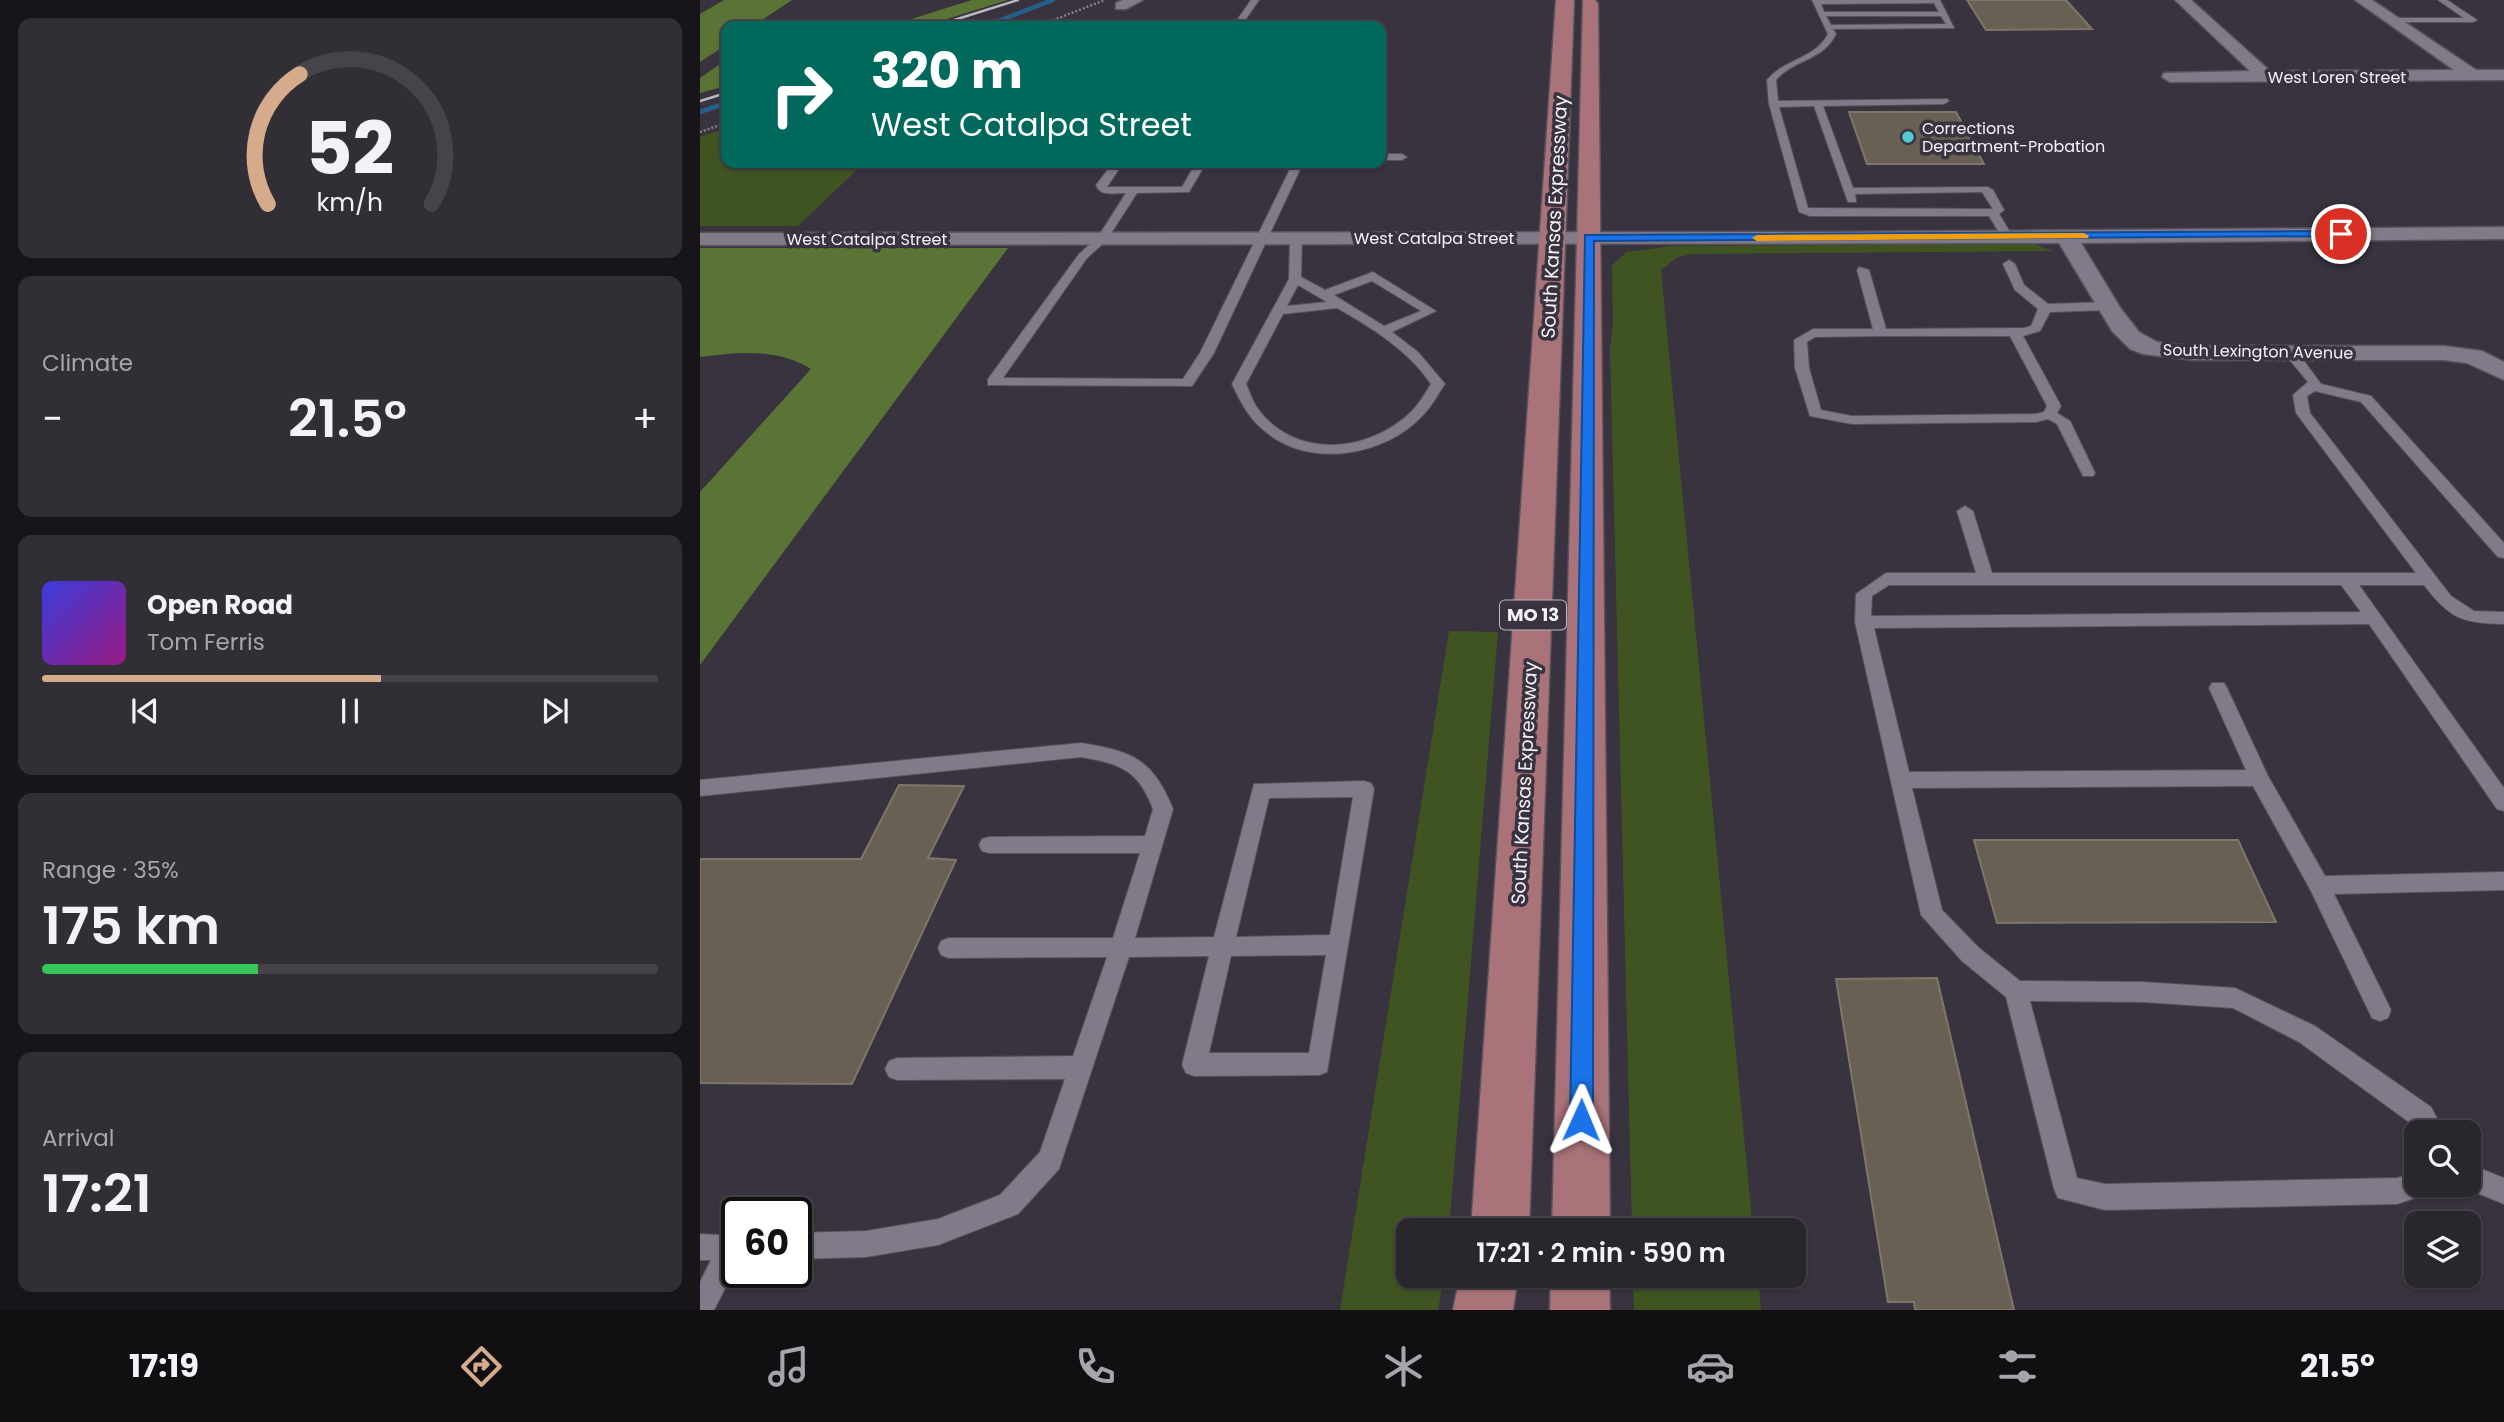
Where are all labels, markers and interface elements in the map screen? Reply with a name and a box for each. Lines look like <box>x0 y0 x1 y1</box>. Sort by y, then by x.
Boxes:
text: 320 m <box>871 37 1023 105</box>
icon: right <box>756 49 847 140</box>
street label: West Loren Street <box>2268 66 2406 89</box>
street label: South Kansas Expressway <box>1535 95 1574 339</box>
text: 52 <box>306 99 394 200</box>
text: West Catalpa Street <box>871 102 1192 147</box>
place label: Corrections Department-Probation <box>1922 117 2105 158</box>
marker: Corrections Department-Probation <box>1900 129 1916 145</box>
text: km/h <box>317 185 383 220</box>
pin <box>2311 204 2371 264</box>
icon: arrive <box>2322 215 2360 253</box>
street label: West Catalpa Street <box>1354 227 1514 250</box>
street label: West Catalpa Street <box>787 228 947 251</box>
street label: South Lexington Avenue <box>2163 338 2353 365</box>
text: Climate <box>42 347 133 379</box>
text: 21.5° <box>288 382 407 455</box>
text: − <box>42 392 63 445</box>
text: + <box>632 392 658 445</box>
text: Open Road <box>147 587 293 623</box>
road number: MO 13 <box>1500 600 1566 630</box>
text: Tom Ferris <box>147 626 265 658</box>
street label: South Kansas Expressway <box>1505 661 1544 905</box>
icon: previous <box>126 692 164 730</box>
icon: pause <box>331 692 369 730</box>
icon: next <box>536 692 574 730</box>
text: Range · 35% <box>42 854 179 886</box>
text: 175 km <box>42 889 220 962</box>
position arrow <box>1544 1083 1618 1157</box>
map controls <box>2404 1120 2481 1288</box>
button: search <box>2404 1120 2481 1197</box>
text: Arrival <box>42 1122 114 1154</box>
text: 17:21 <box>42 1157 152 1230</box>
speed limit sign: 60 <box>721 1197 812 1288</box>
button: layers <box>2404 1211 2481 1288</box>
text: 17:21 · 2 min · 590 m <box>1476 1235 1726 1271</box>
icon: directions <box>457 1342 506 1391</box>
icon: music <box>764 1342 813 1391</box>
icon: phone <box>1071 1342 1120 1391</box>
icon: climate <box>1379 1342 1428 1391</box>
icon: car <box>1686 1342 1735 1391</box>
icon: filters <box>1993 1342 2042 1391</box>
text: 17:19 <box>129 1343 199 1388</box>
text: 21.5° <box>2300 1343 2375 1388</box>

